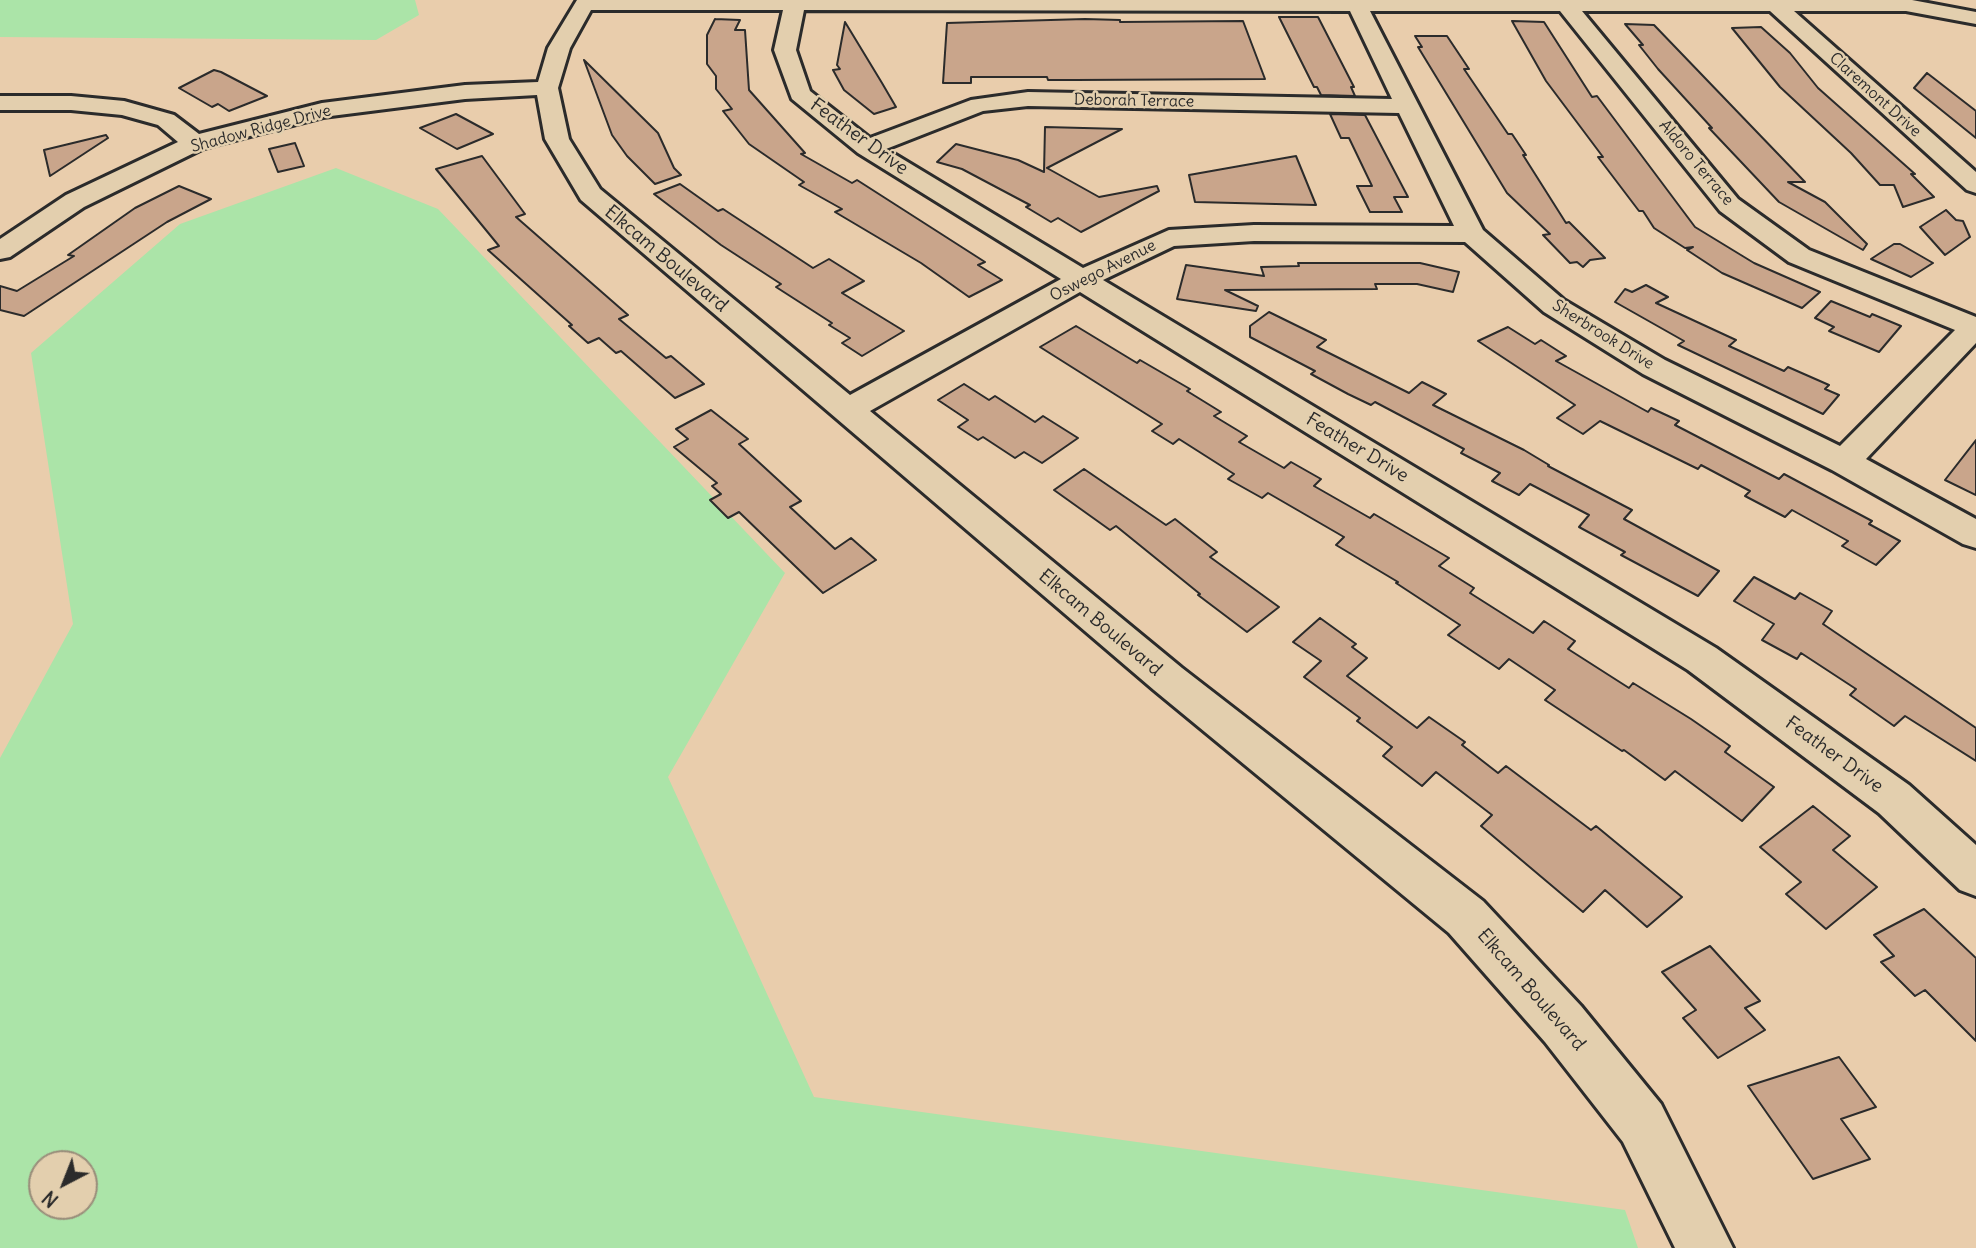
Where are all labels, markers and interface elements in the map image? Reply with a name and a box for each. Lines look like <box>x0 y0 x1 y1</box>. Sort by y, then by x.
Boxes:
street label: Claremont Drive <box>1825 49 1925 141</box>
street label: Deborah Terrace <box>1074 90 1194 112</box>
street label: Feather Drive <box>806 94 912 180</box>
street label: Shadow Ridge Drive <box>189 101 333 157</box>
street label: Aldoro Terrace <box>1655 116 1737 210</box>
street label: Elkcam Boulevard <box>600 201 732 317</box>
street label: Oswego Avenue <box>1047 236 1159 306</box>
street label: Sherbrook Drive <box>1549 296 1657 374</box>
street label: Feather Drive <box>1302 408 1412 488</box>
street label: Elkcam Boulevard <box>1034 565 1166 681</box>
street label: Feather Drive <box>1781 712 1887 798</box>
street label: Elkcam Boulevard <box>1472 924 1590 1056</box>
north arrow <box>28 1150 98 1220</box>
text: N <box>37 1186 63 1212</box>

